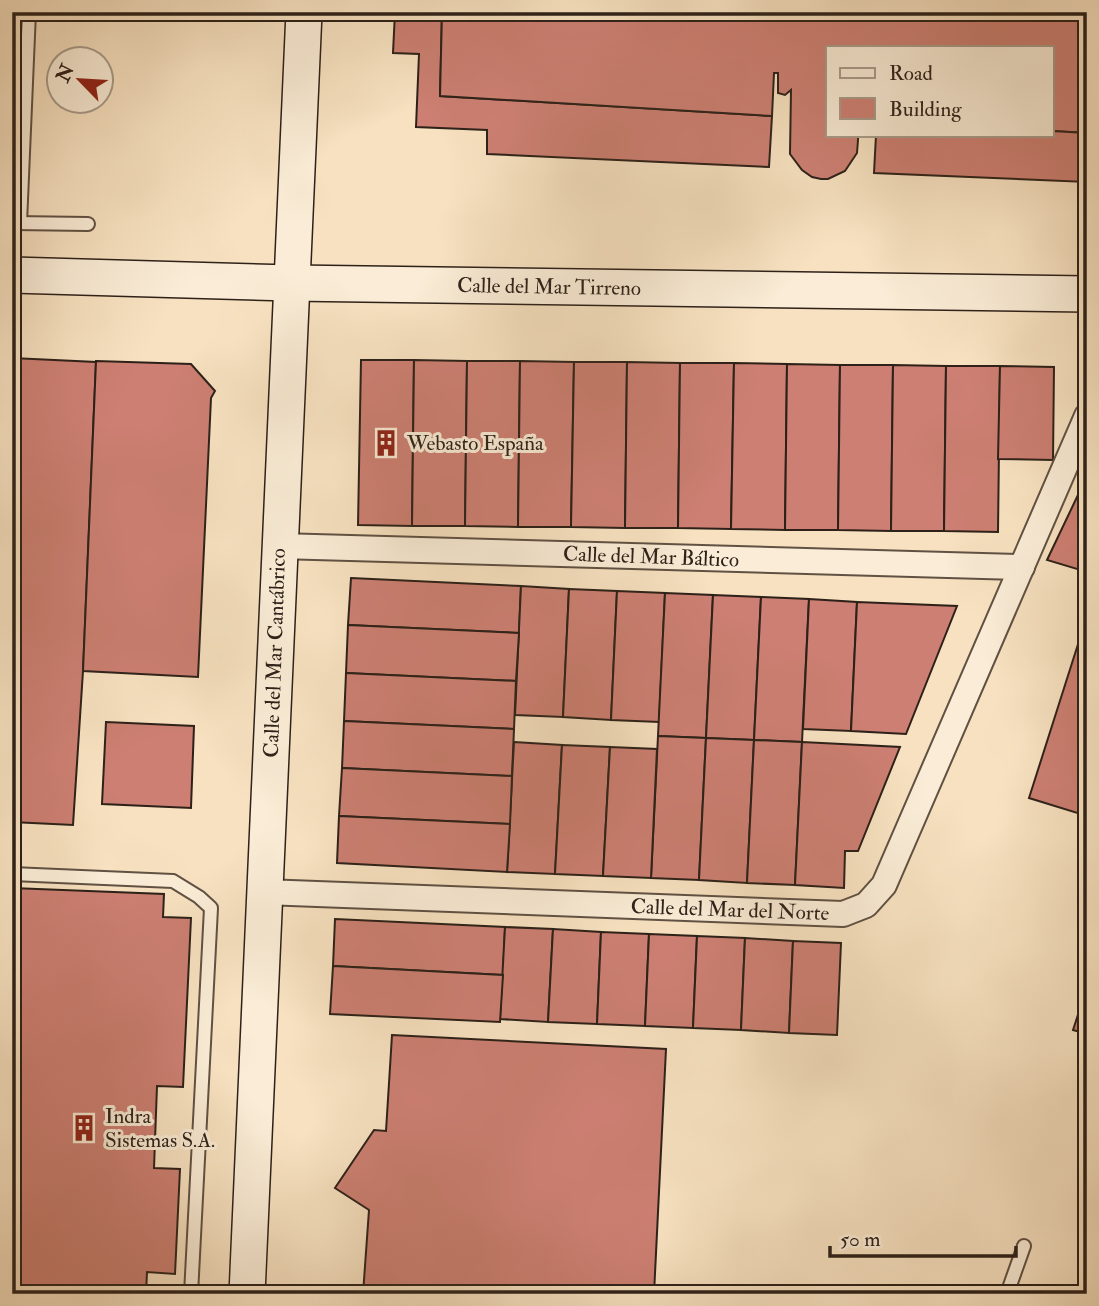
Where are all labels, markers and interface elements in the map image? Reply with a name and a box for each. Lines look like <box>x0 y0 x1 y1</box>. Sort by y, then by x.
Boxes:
north arrow <box>46 46 116 116</box>
legend <box>826 46 1054 136</box>
text: N <box>51 60 80 87</box>
text: Road <box>889 60 934 87</box>
text: Building <box>889 96 962 123</box>
street label: Calle del Mar Tirreno <box>457 272 641 302</box>
building icon: Webasto España <box>371 428 401 458</box>
place label: Webasto España <box>406 430 544 457</box>
street label: Calle del Mar Báltico <box>562 540 740 574</box>
street label: Calle del Mar Cantábrico <box>258 548 292 758</box>
street label: Calle del Mar del Norte <box>630 893 830 927</box>
place label: Indra Sistemas S.A. <box>105 1103 215 1154</box>
building icon: Indra Sistemas S.A. <box>69 1113 99 1143</box>
scale bar <box>830 1215 1015 1259</box>
text: 50 m <box>840 1226 881 1253</box>

